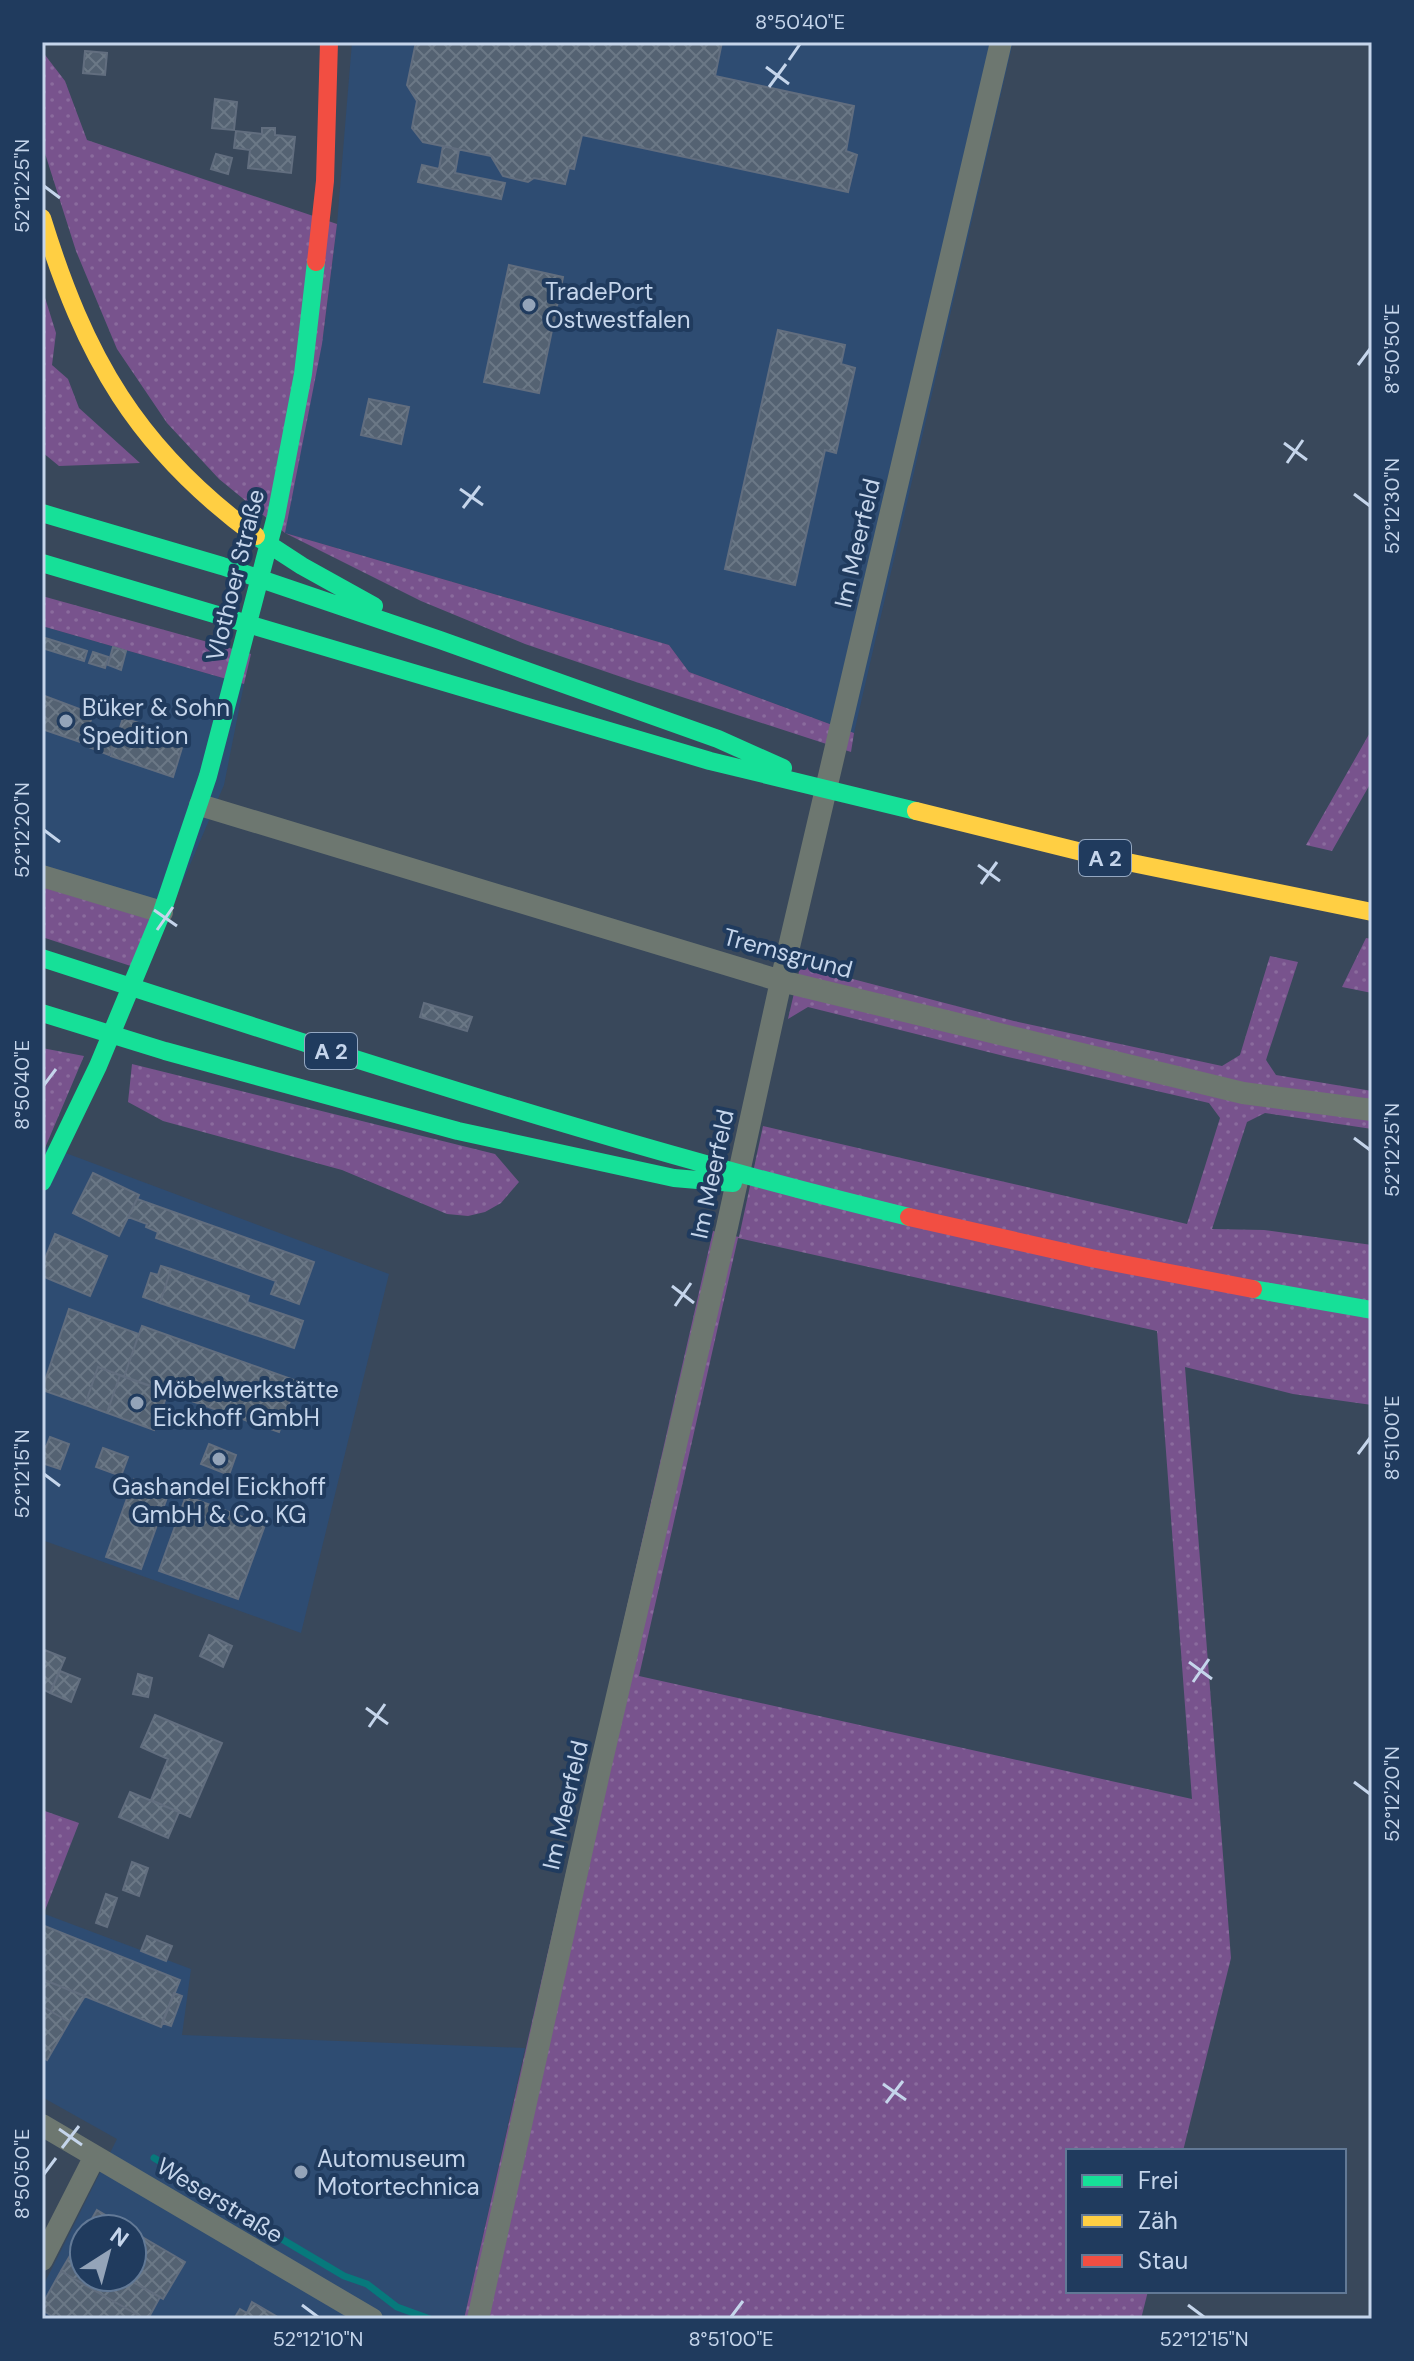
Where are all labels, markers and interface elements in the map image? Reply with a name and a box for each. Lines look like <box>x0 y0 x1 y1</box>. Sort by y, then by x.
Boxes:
text: 8°50'40"E <box>755 9 845 35</box>
text: 52°12'25"N <box>9 139 35 233</box>
place label: TradePort Ostwestfalen <box>545 276 690 335</box>
marker: TradePort Ostwestfalen <box>520 296 538 314</box>
text: 8°50'50"E <box>1379 304 1405 394</box>
text: 52°12'30"N <box>1379 458 1405 554</box>
street label: Im Meerfeld <box>827 475 887 611</box>
street label: Vlothoer Straße <box>199 486 271 664</box>
place label: Büker & Sohn Spedition <box>82 692 230 751</box>
marker: Büker & Sohn Spedition <box>57 712 75 730</box>
text: 52°12'20"N <box>9 782 35 878</box>
road number: A 2 <box>1079 840 1131 876</box>
street label: Tremsgrund <box>720 921 856 985</box>
road number: A 2 <box>305 1033 357 1069</box>
text: 8°50'40"E <box>9 1040 35 1130</box>
text: 52°12'25"N <box>1379 1103 1405 1197</box>
street label: Im Meerfeld <box>683 1106 741 1242</box>
place label: Möbelwerkstätte Eickhoff GmbH <box>153 1374 339 1433</box>
marker: Möbelwerkstätte Eickhoff GmbH <box>128 1394 146 1412</box>
text: 8°51'00"E <box>1379 1395 1405 1481</box>
text: 52°12'15"N <box>9 1430 35 1518</box>
marker: Gashandel Eickhoff GmbH & Co. KG <box>210 1450 228 1468</box>
place label: Gashandel Eickhoff GmbH & Co. KG <box>112 1471 326 1530</box>
street label: Im Meerfeld <box>535 1737 595 1873</box>
text: 52°12'20"N <box>1379 1746 1405 1842</box>
text: 8°50'50"E <box>9 2129 35 2219</box>
place label: Automuseum Motortechnica <box>317 2143 480 2202</box>
legend <box>1066 2149 1346 2293</box>
street label: Weserstraße <box>151 2150 289 2250</box>
marker: Automuseum Motortechnica <box>292 2163 310 2181</box>
text: Frei <box>1138 2165 1179 2196</box>
text: Zäh <box>1138 2205 1178 2236</box>
north arrow <box>68 2213 148 2293</box>
text: N <box>104 2221 134 2254</box>
text: Stau <box>1138 2245 1188 2276</box>
text: 52°12'10"N <box>273 2326 363 2352</box>
text: 8°51'00"E <box>688 2326 774 2352</box>
text: 52°12'15"N <box>1160 2326 1248 2352</box>

